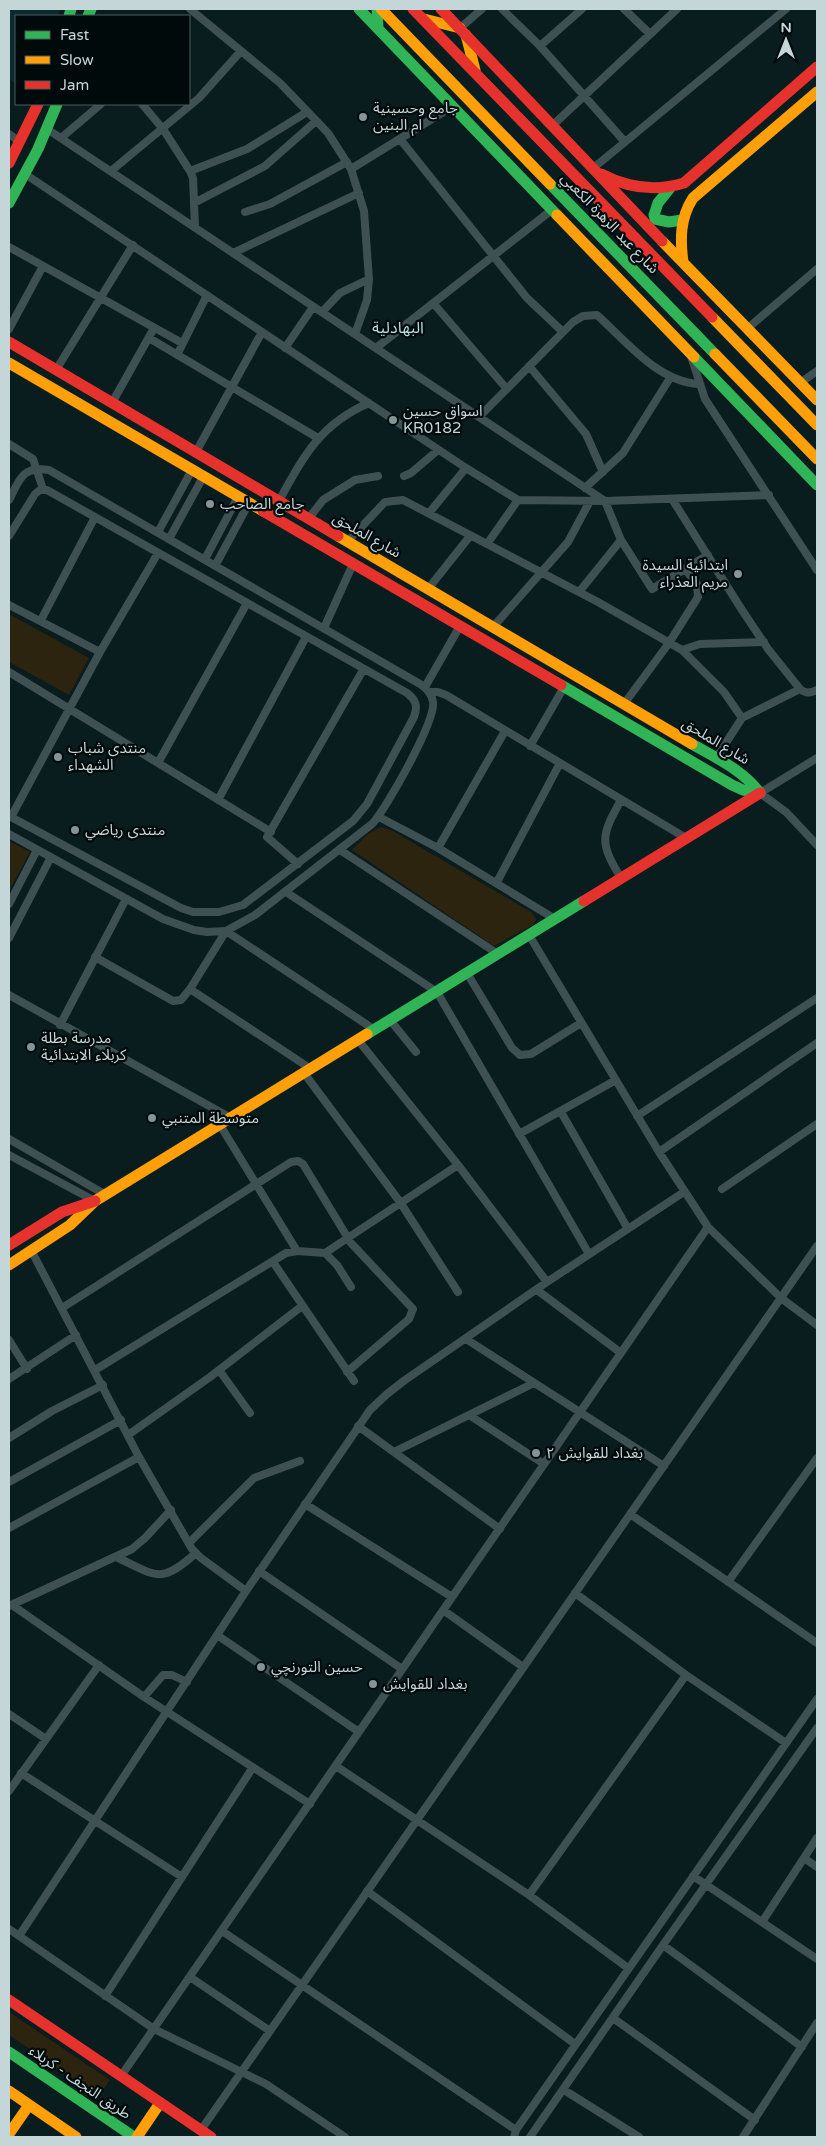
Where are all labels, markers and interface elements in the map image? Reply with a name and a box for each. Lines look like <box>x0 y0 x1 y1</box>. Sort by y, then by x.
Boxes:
legend <box>15 15 190 105</box>
north arrow <box>761 15 811 65</box>
text: N <box>780 19 792 36</box>
text: Fast <box>60 26 90 44</box>
text: Slow <box>60 51 94 69</box>
text: Jam <box>60 76 89 94</box>
place label: جامع وحسينية ام البنين <box>373 99 458 136</box>
marker: جامع وحسينية ام البنين <box>357 111 369 123</box>
street label: شارع عبد الزهرة الكعبي <box>555 169 663 280</box>
district label: البهادلية <box>372 318 424 338</box>
place label: اسواق حسين KR0182 <box>403 402 483 437</box>
marker: اسواق حسين KR0182 <box>387 414 399 426</box>
place label: جامع الصاحب <box>220 495 304 516</box>
marker: جامع الصاحب <box>204 498 216 510</box>
street label: شارع الملحق <box>328 508 404 564</box>
place label: ابتدائية السيدة مريم العذراء <box>643 556 728 593</box>
marker: ابتدائية السيدة مريم العذراء <box>732 568 744 580</box>
street label: شارع الملحق <box>677 714 753 771</box>
place label: منتدى شباب الشهداء <box>68 739 146 774</box>
marker: منتدى شباب الشهداء <box>52 751 64 763</box>
place label: منتدى رياضي <box>85 821 165 841</box>
marker: منتدى رياضي <box>69 824 81 836</box>
place label: مدرسة بطلة كربلاء الابتدائية <box>41 1029 127 1064</box>
marker: مدرسة بطلة كربلاء الابتدائية <box>25 1041 37 1053</box>
place label: متوسطة المتنبي <box>162 1109 259 1129</box>
marker: متوسطة المتنبي <box>146 1112 158 1124</box>
place label: بغداد للقوايش ٢ <box>546 1444 643 1462</box>
marker: بغداد للقوايش ٢ <box>530 1447 542 1459</box>
place label: حسين التورنچي <box>271 1658 363 1678</box>
marker: حسين التورنچي <box>255 1661 267 1673</box>
place label: بغداد للقوايش <box>383 1675 467 1693</box>
marker: بغداد للقوايش <box>367 1678 379 1690</box>
street label: طريق النجف - كربلاء <box>25 2041 135 2124</box>

